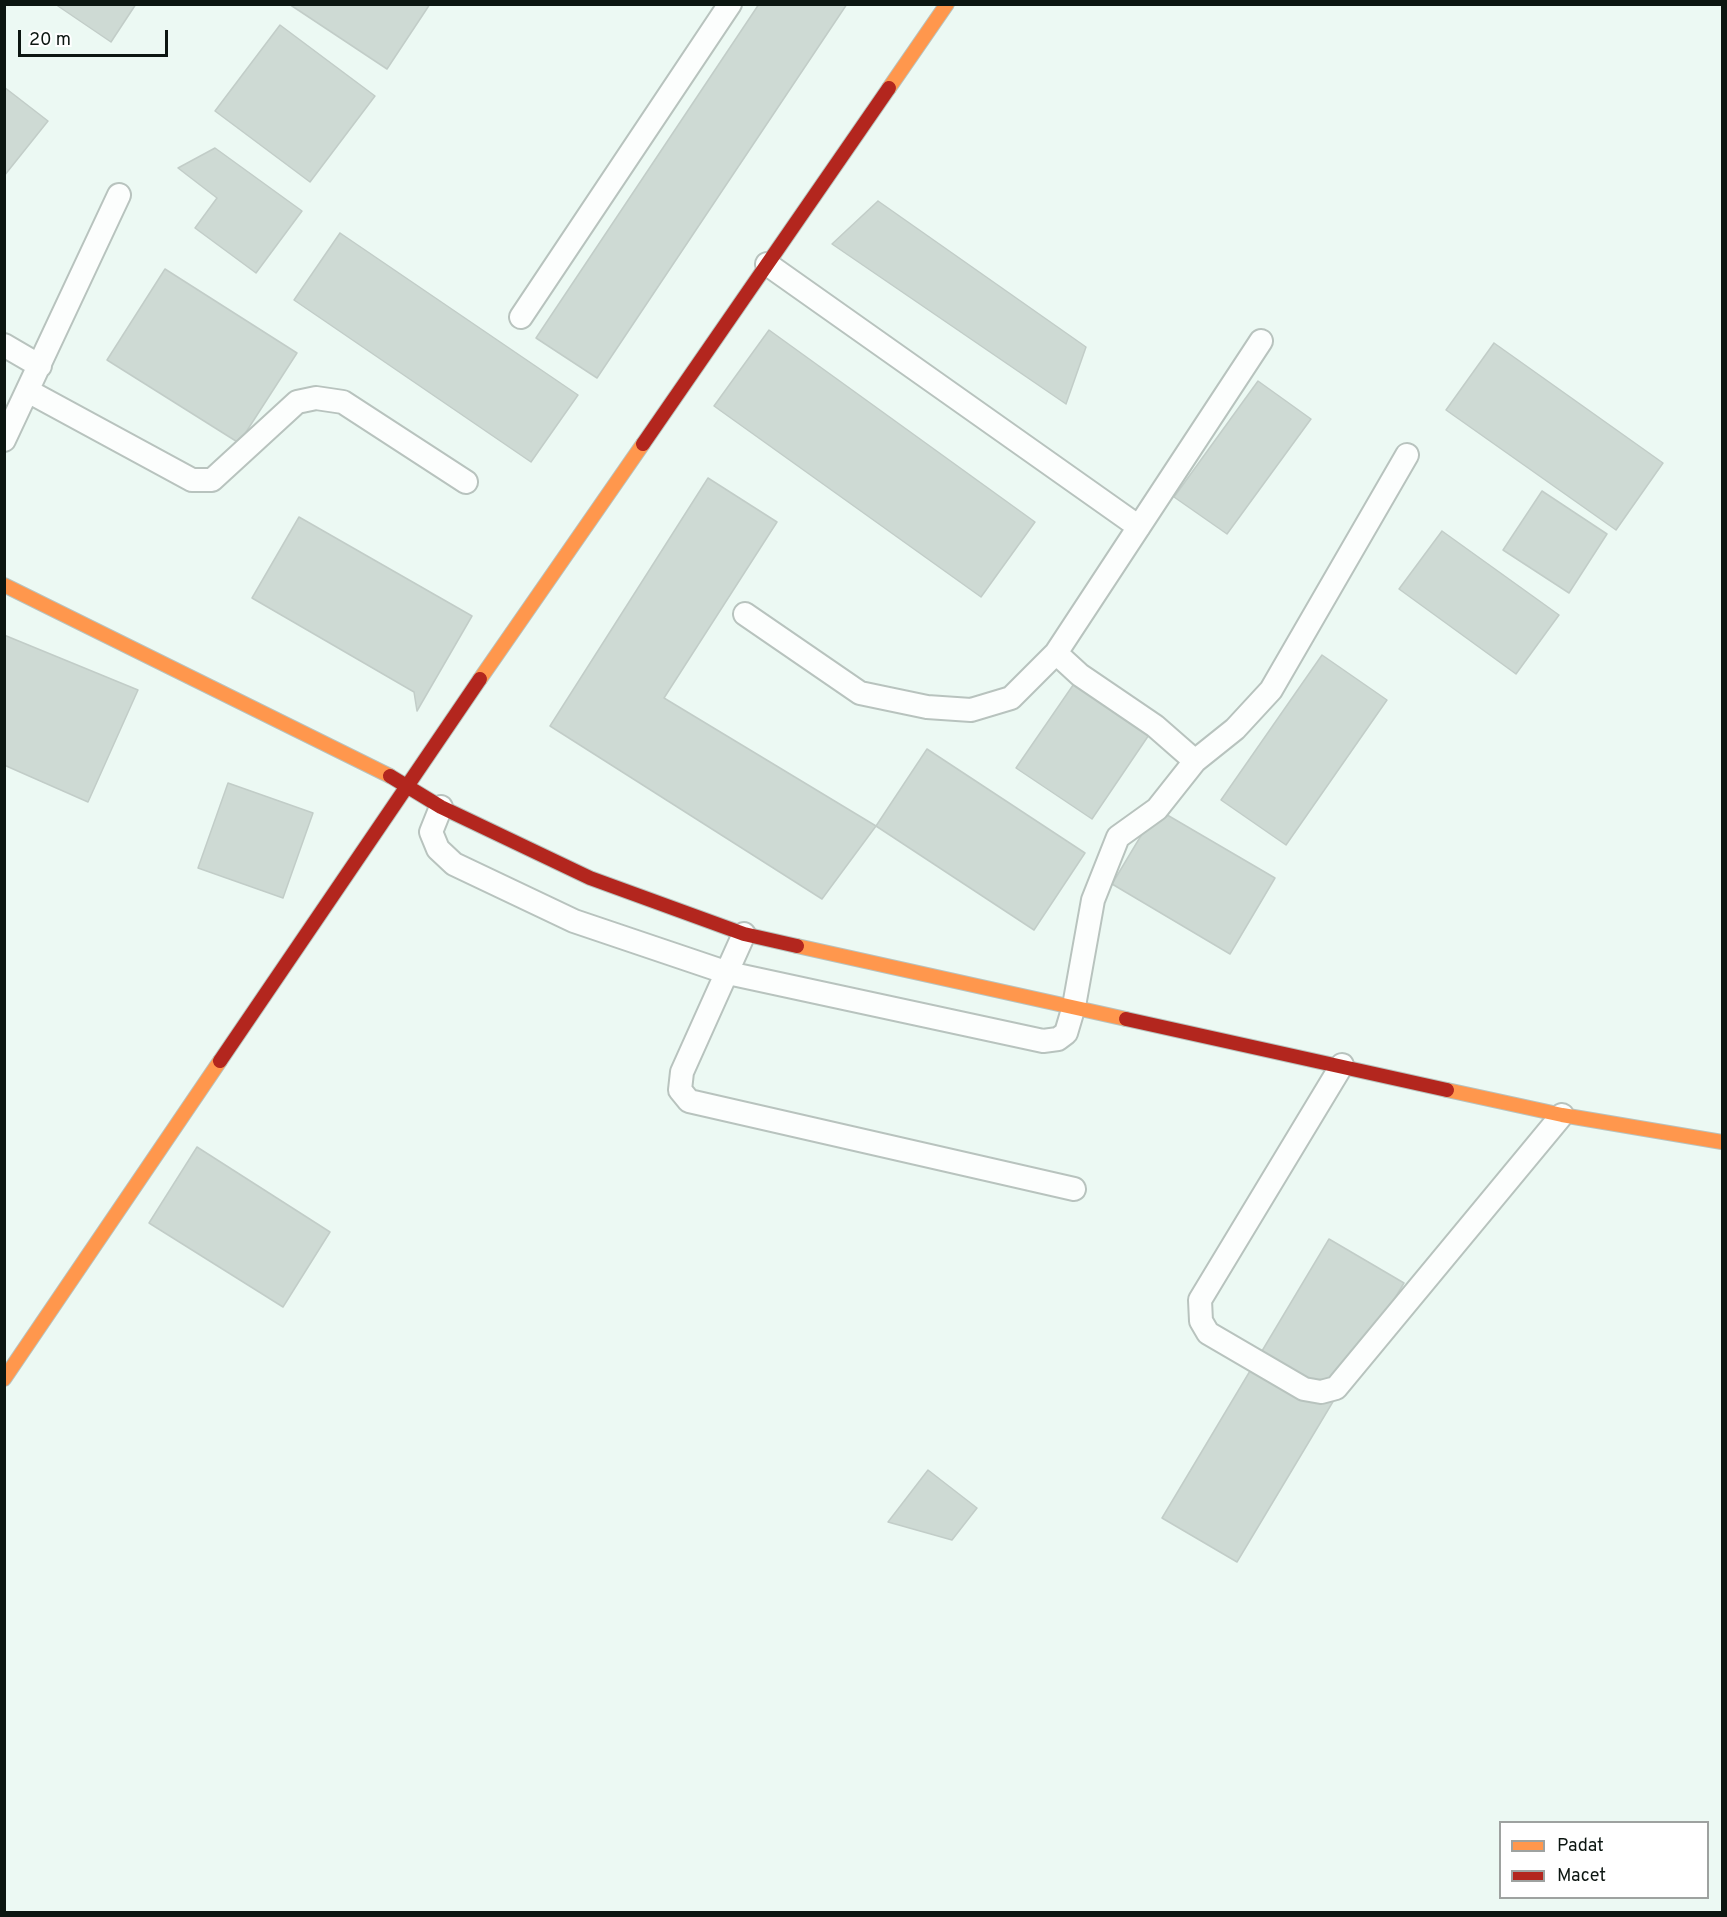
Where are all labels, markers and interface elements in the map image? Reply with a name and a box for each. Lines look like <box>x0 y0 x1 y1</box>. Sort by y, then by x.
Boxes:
scale bar <box>21 18 171 56</box>
text: 20 m <box>29 29 71 52</box>
legend <box>1499 1821 1709 1899</box>
text: Padat <box>1557 1835 1604 1858</box>
text: Macet <box>1557 1865 1606 1888</box>

